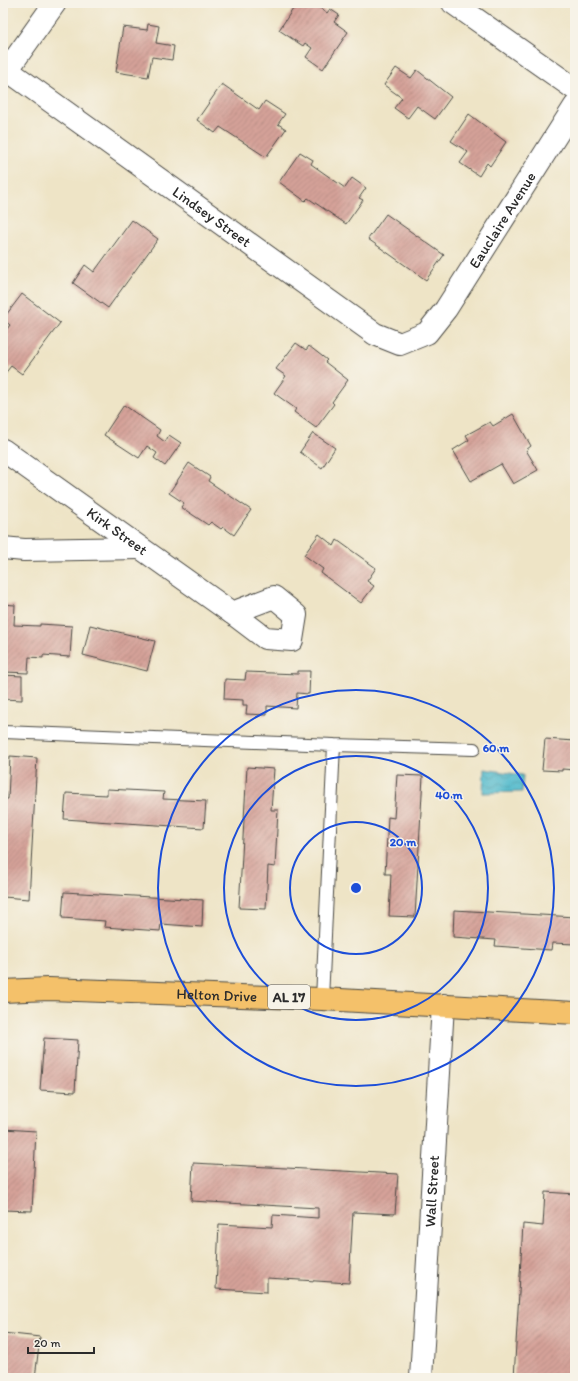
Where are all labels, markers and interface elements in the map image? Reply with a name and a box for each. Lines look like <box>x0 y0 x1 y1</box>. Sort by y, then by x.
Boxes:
street label: Eauclaire Avenue <box>465 168 540 272</box>
street label: Lindsey Street <box>169 183 255 251</box>
street label: Kirk Street <box>83 503 151 559</box>
text: 60 m <box>483 741 510 755</box>
text: 40 m <box>435 788 464 802</box>
text: 20 m <box>390 835 417 849</box>
centre of rings <box>349 881 363 895</box>
street label: Helton Drive <box>176 985 258 1006</box>
road number: AL 17 <box>268 985 310 1009</box>
street label: Wall Street <box>421 1154 443 1228</box>
scale bar <box>28 1329 94 1355</box>
text: 20 m <box>34 1336 61 1350</box>

